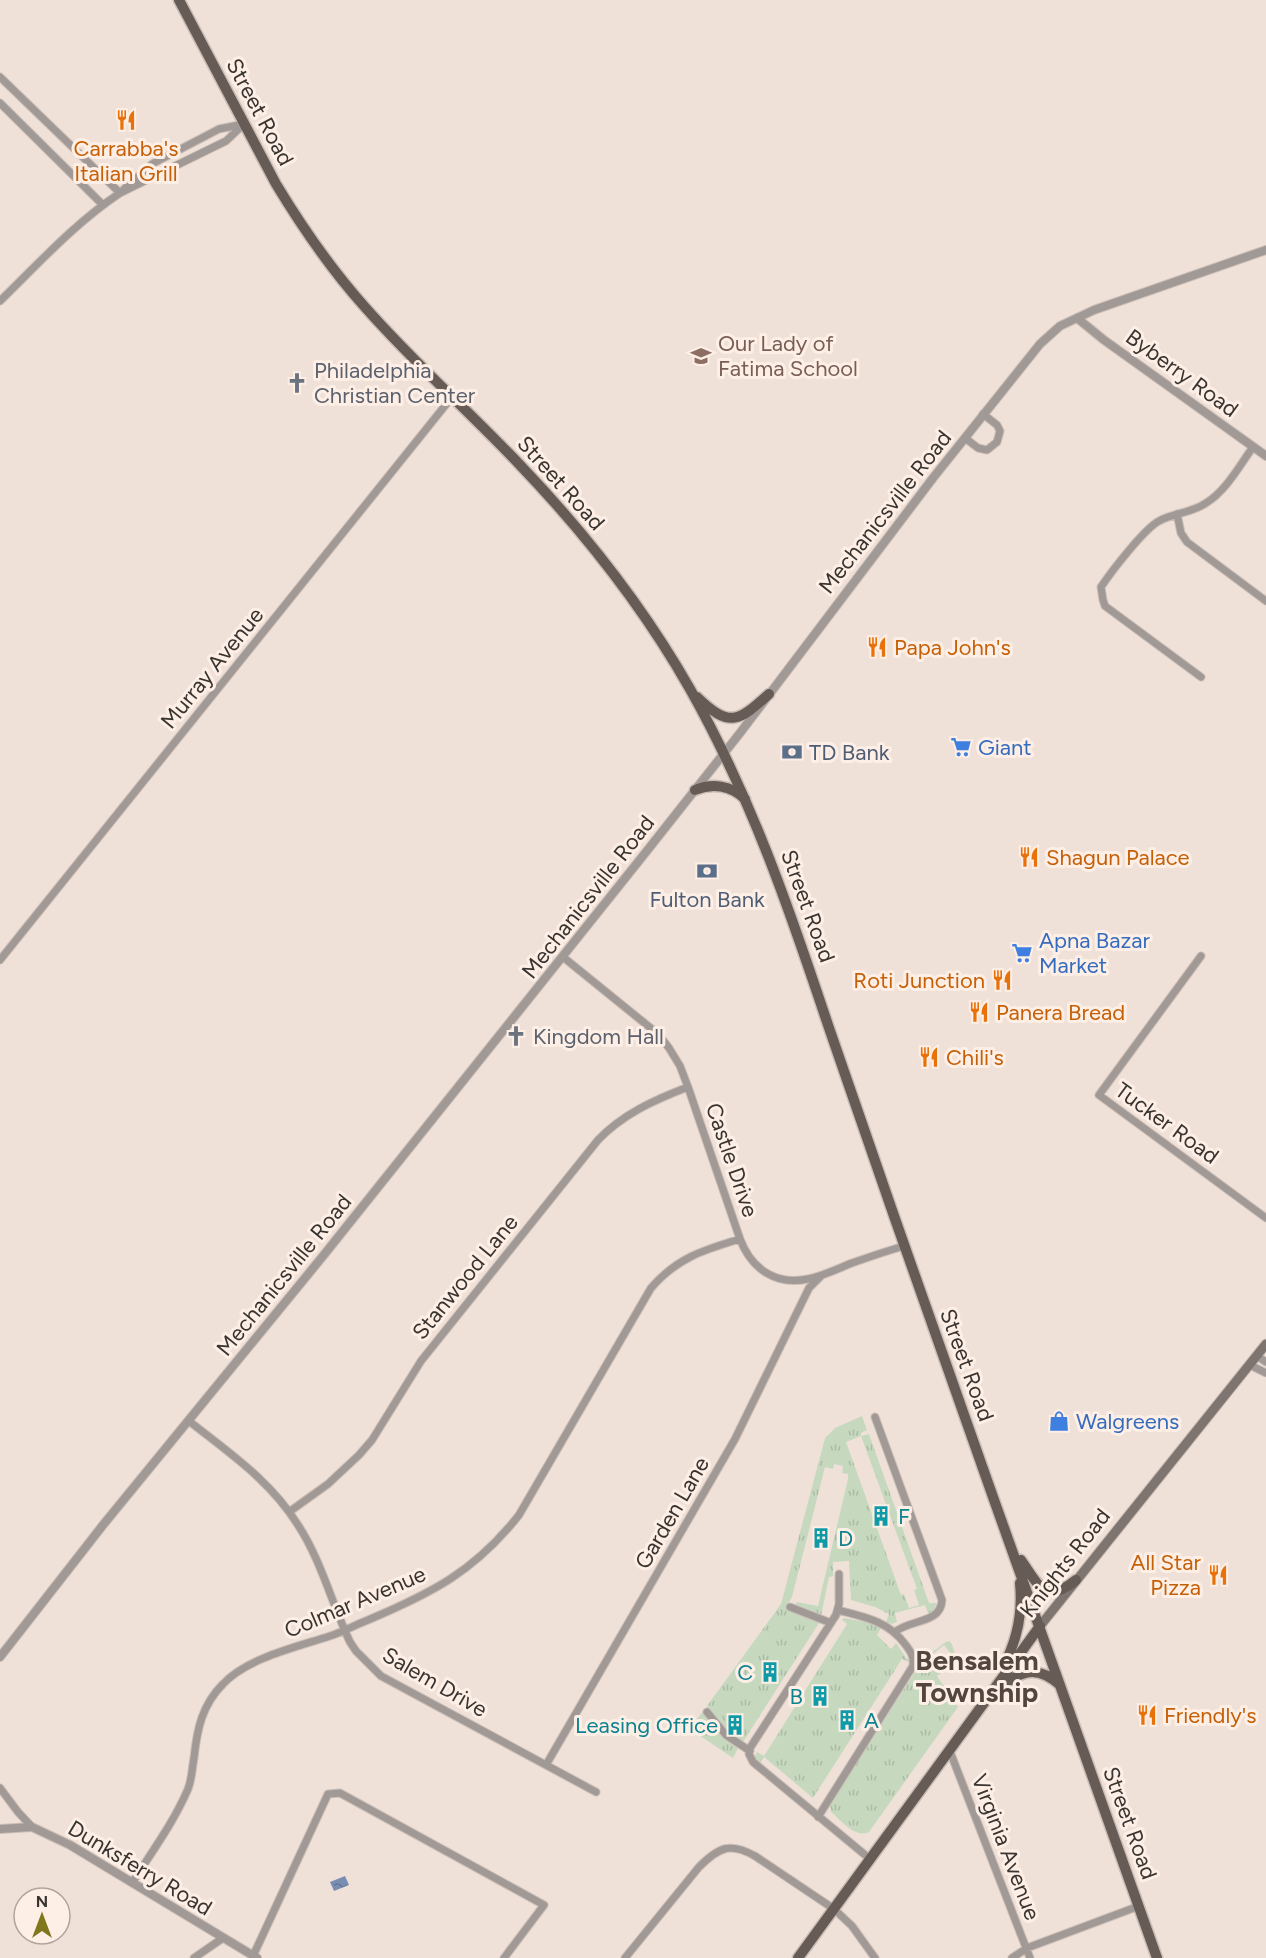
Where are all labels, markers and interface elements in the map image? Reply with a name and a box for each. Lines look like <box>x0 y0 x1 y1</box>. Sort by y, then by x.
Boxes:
street label: Street Road <box>220 54 300 170</box>
restaurant icon: Carrabba's Italian Grill <box>114 108 138 132</box>
place label: Carrabba's Italian Grill <box>74 135 178 187</box>
street label: Byberry Road <box>1120 323 1244 423</box>
place label: Our Lady of Fatima School <box>718 330 858 382</box>
school or university icon: Our Lady of Fatima School <box>689 344 713 368</box>
place label: Philadelphia Christian Center <box>314 357 476 409</box>
church icon: Philadelphia Christian Center <box>285 371 309 395</box>
street label: Mechanicsville Road <box>813 425 957 599</box>
street label: Street Road <box>512 430 610 536</box>
street label: Murray Avenue <box>155 602 269 734</box>
place label: Papa John's <box>894 634 1011 661</box>
restaurant icon: Papa John's <box>865 635 889 659</box>
place label: Giant <box>978 734 1032 761</box>
supermarket icon: Giant <box>949 735 973 759</box>
place label: TD Bank <box>809 739 890 766</box>
bank icon: TD Bank <box>780 740 804 764</box>
street label: Mechanicsville Road <box>516 810 660 984</box>
place label: Shagun Palace <box>1046 844 1190 871</box>
restaurant icon: Shagun Palace <box>1017 845 1041 869</box>
street label: Street Road <box>775 846 841 966</box>
bank icon: Fulton Bank <box>695 859 719 883</box>
place label: Fulton Bank <box>649 886 765 913</box>
place label: Apna Bazar Market <box>1039 927 1151 979</box>
supermarket icon: Apna Bazar Market <box>1010 941 1034 965</box>
place label: Roti Junction <box>853 967 985 994</box>
restaurant icon: Roti Junction <box>990 968 1014 992</box>
place label: Panera Bread <box>996 999 1125 1026</box>
restaurant icon: Panera Bread <box>967 1000 991 1024</box>
place label: Kingdom Hall <box>533 1023 664 1050</box>
church icon: Kingdom Hall <box>504 1024 528 1048</box>
place label: Chili's <box>946 1044 1004 1071</box>
restaurant icon: Chili's <box>917 1045 941 1069</box>
street label: Tucker Road <box>1110 1076 1224 1170</box>
street label: Castle Drive <box>700 1099 764 1221</box>
street label: Mechanicsville Road <box>211 1189 357 1361</box>
street label: Stanwood Lane <box>406 1209 524 1345</box>
street label: Street Road <box>934 1305 1000 1425</box>
place label: Walgreens <box>1076 1408 1179 1435</box>
shop icon: Walgreens <box>1047 1409 1071 1433</box>
street label: Garden Lane <box>629 1452 715 1574</box>
place label: F <box>898 1503 910 1530</box>
street label: Knights Road <box>1014 1503 1116 1623</box>
building icon: F <box>869 1504 893 1528</box>
place label: D <box>838 1525 853 1552</box>
building icon: D <box>809 1526 833 1550</box>
place label: All Star Pizza <box>1131 1549 1202 1601</box>
street label: Colmar Avenue <box>280 1560 430 1644</box>
restaurant icon: All Star Pizza <box>1206 1563 1230 1587</box>
street label: Salem Drive <box>378 1641 492 1723</box>
district label: Bensalem Township <box>915 1643 1039 1709</box>
place label: C <box>737 1659 753 1686</box>
building icon: C <box>758 1660 782 1684</box>
place label: B <box>790 1683 803 1710</box>
building icon: B <box>808 1684 832 1708</box>
place label: Friendly's <box>1164 1702 1257 1729</box>
restaurant icon: Friendly's <box>1135 1703 1159 1727</box>
place label: A <box>864 1707 879 1734</box>
building icon: A <box>835 1708 859 1732</box>
place label: Leasing Office <box>575 1712 718 1739</box>
building icon: Leasing Office <box>723 1713 747 1737</box>
street label: Street Road <box>1097 1763 1163 1883</box>
street label: Virginia Avenue <box>966 1770 1046 1924</box>
street label: Dunksferry Road <box>63 1814 217 1922</box>
north arrow <box>12 1886 72 1946</box>
text: N <box>36 1892 48 1911</box>

